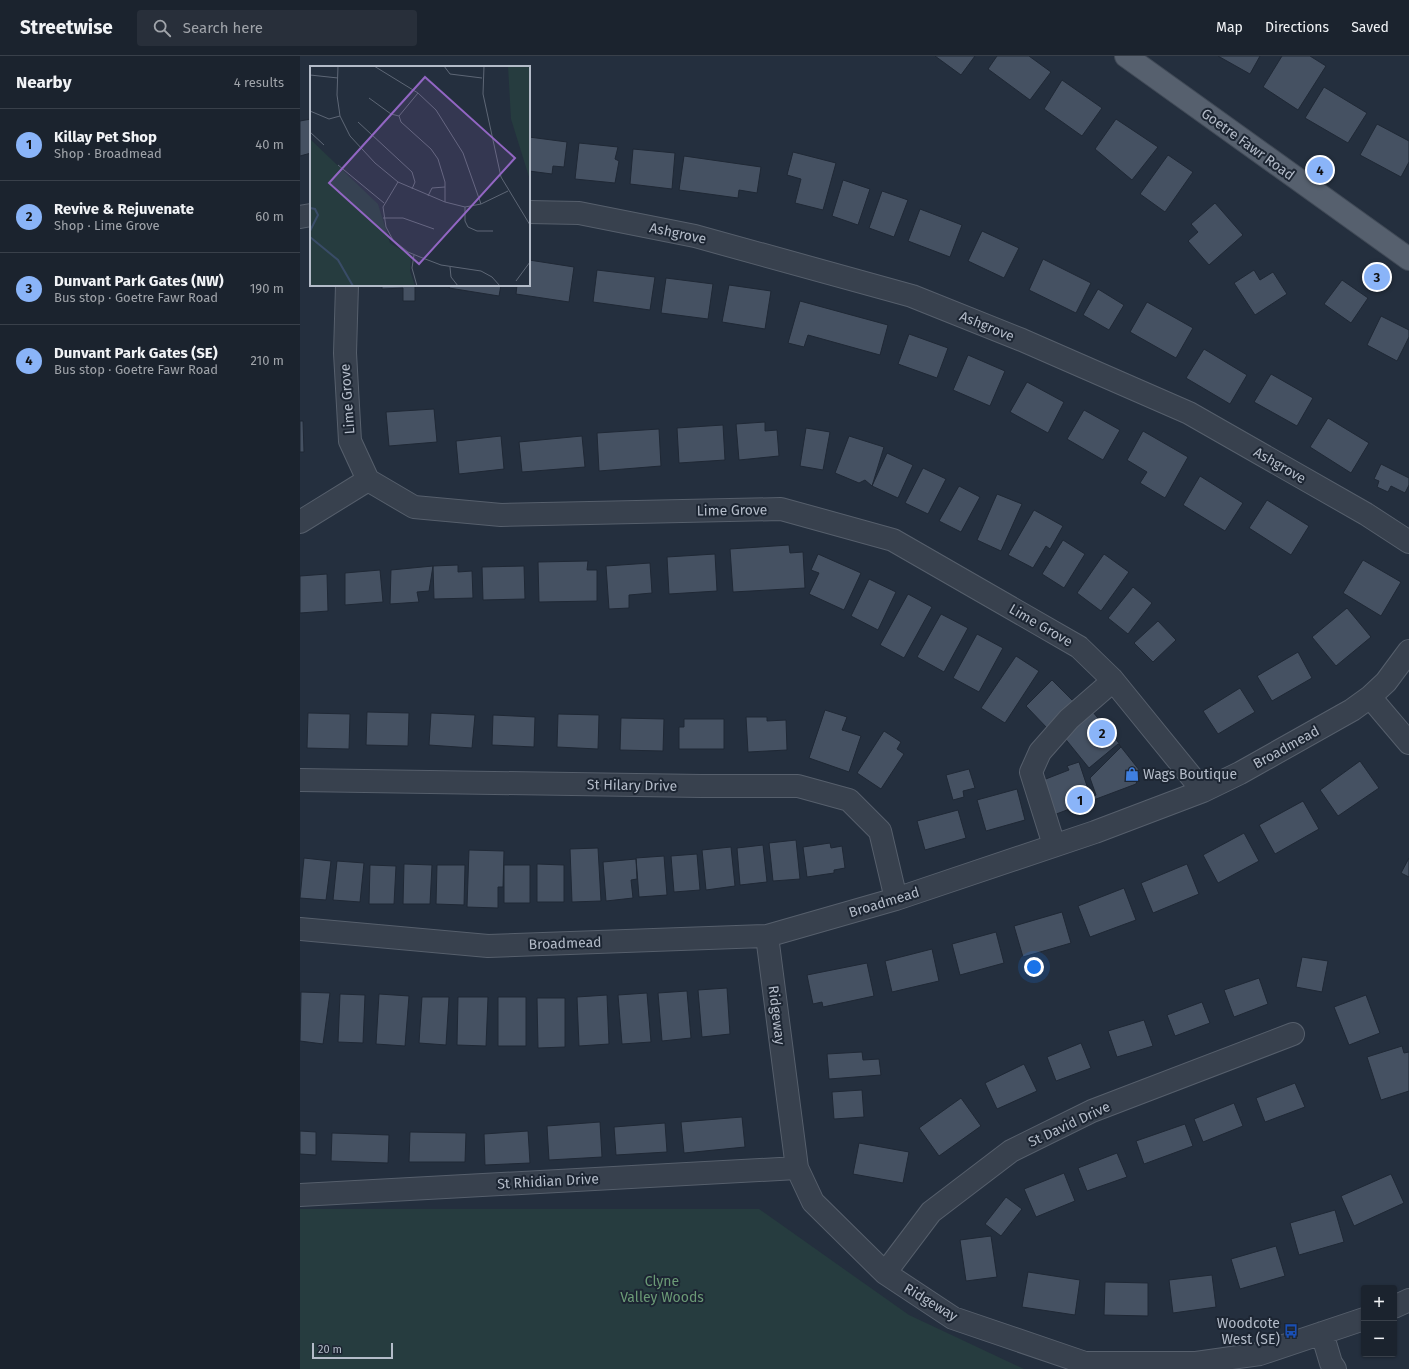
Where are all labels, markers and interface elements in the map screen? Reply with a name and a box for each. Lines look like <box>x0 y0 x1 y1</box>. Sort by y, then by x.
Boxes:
search box <box>137 10 417 46</box>
text: Streetwise <box>20 16 113 39</box>
icon: search <box>151 17 173 39</box>
text: Search here <box>183 19 263 37</box>
text: Map <box>1216 19 1243 36</box>
text: Directions <box>1265 19 1329 36</box>
text: Saved <box>1351 19 1389 36</box>
inset map <box>310 66 530 286</box>
text: Nearby <box>16 72 71 93</box>
text: 4 results <box>234 75 284 90</box>
street label: Goetre Fawr Road <box>1198 105 1298 184</box>
text: Killay Pet Shop <box>54 128 157 146</box>
text: 1 <box>26 137 32 152</box>
text: 40 m <box>255 137 284 152</box>
text: Shop · Broadmead <box>54 146 162 161</box>
pin: 4 <box>1307 155 1333 185</box>
text: Revive & Rejuvenate <box>54 200 194 218</box>
text: 2 <box>26 209 32 224</box>
text: 60 m <box>255 209 284 224</box>
text: Shop · Lime Grove <box>54 218 160 233</box>
street label: Ashgrove <box>648 219 708 248</box>
pin: 3 <box>1364 262 1390 292</box>
text: Dunvant Park Gates (NW) <box>54 272 224 290</box>
text: 3 <box>26 281 32 296</box>
text: 190 m <box>250 281 284 296</box>
text: Bus stop · Goetre Fawr Road <box>54 290 218 305</box>
street label: Ashgrove <box>957 308 1017 345</box>
text: Dunvant Park Gates (SE) <box>54 344 218 362</box>
text: 4 <box>25 353 33 368</box>
text: 210 m <box>250 353 284 368</box>
text: Bus stop · Goetre Fawr Road <box>54 362 218 377</box>
street label: Lime Grove <box>337 363 358 435</box>
street label: Ashgrove <box>1251 444 1309 487</box>
street label: Lime Grove <box>697 501 767 520</box>
street label: Lime Grove <box>1006 600 1076 650</box>
pin: 2 <box>1089 718 1115 748</box>
street label: Broadmead <box>1250 722 1322 773</box>
shop icon: Wags Boutique <box>1124 766 1140 782</box>
place label: Wags Boutique <box>1143 766 1237 783</box>
street label: St Hilary Drive <box>587 776 677 795</box>
pin: 1 <box>1067 785 1093 815</box>
street label: Broadmead <box>847 884 922 921</box>
street label: Broadmead <box>528 934 602 953</box>
your location <box>1024 957 1044 977</box>
street label: Ridgeway <box>764 984 789 1046</box>
street label: St David Drive <box>1026 1098 1113 1151</box>
street label: St Rhidian Drive <box>497 1170 599 1193</box>
park label: Clyne Valley Woods <box>620 1273 704 1306</box>
street label: Ridgeway <box>901 1280 961 1325</box>
map controls <box>1361 1285 1397 1357</box>
button: + <box>1361 1285 1397 1321</box>
place label: Woodcote West (SE) <box>1217 1315 1280 1348</box>
button: − <box>1361 1321 1397 1357</box>
bus stop icon: Woodcote West (SE) <box>1283 1323 1299 1339</box>
scale bar <box>312 1341 393 1360</box>
text: 20 m <box>318 1343 342 1356</box>

